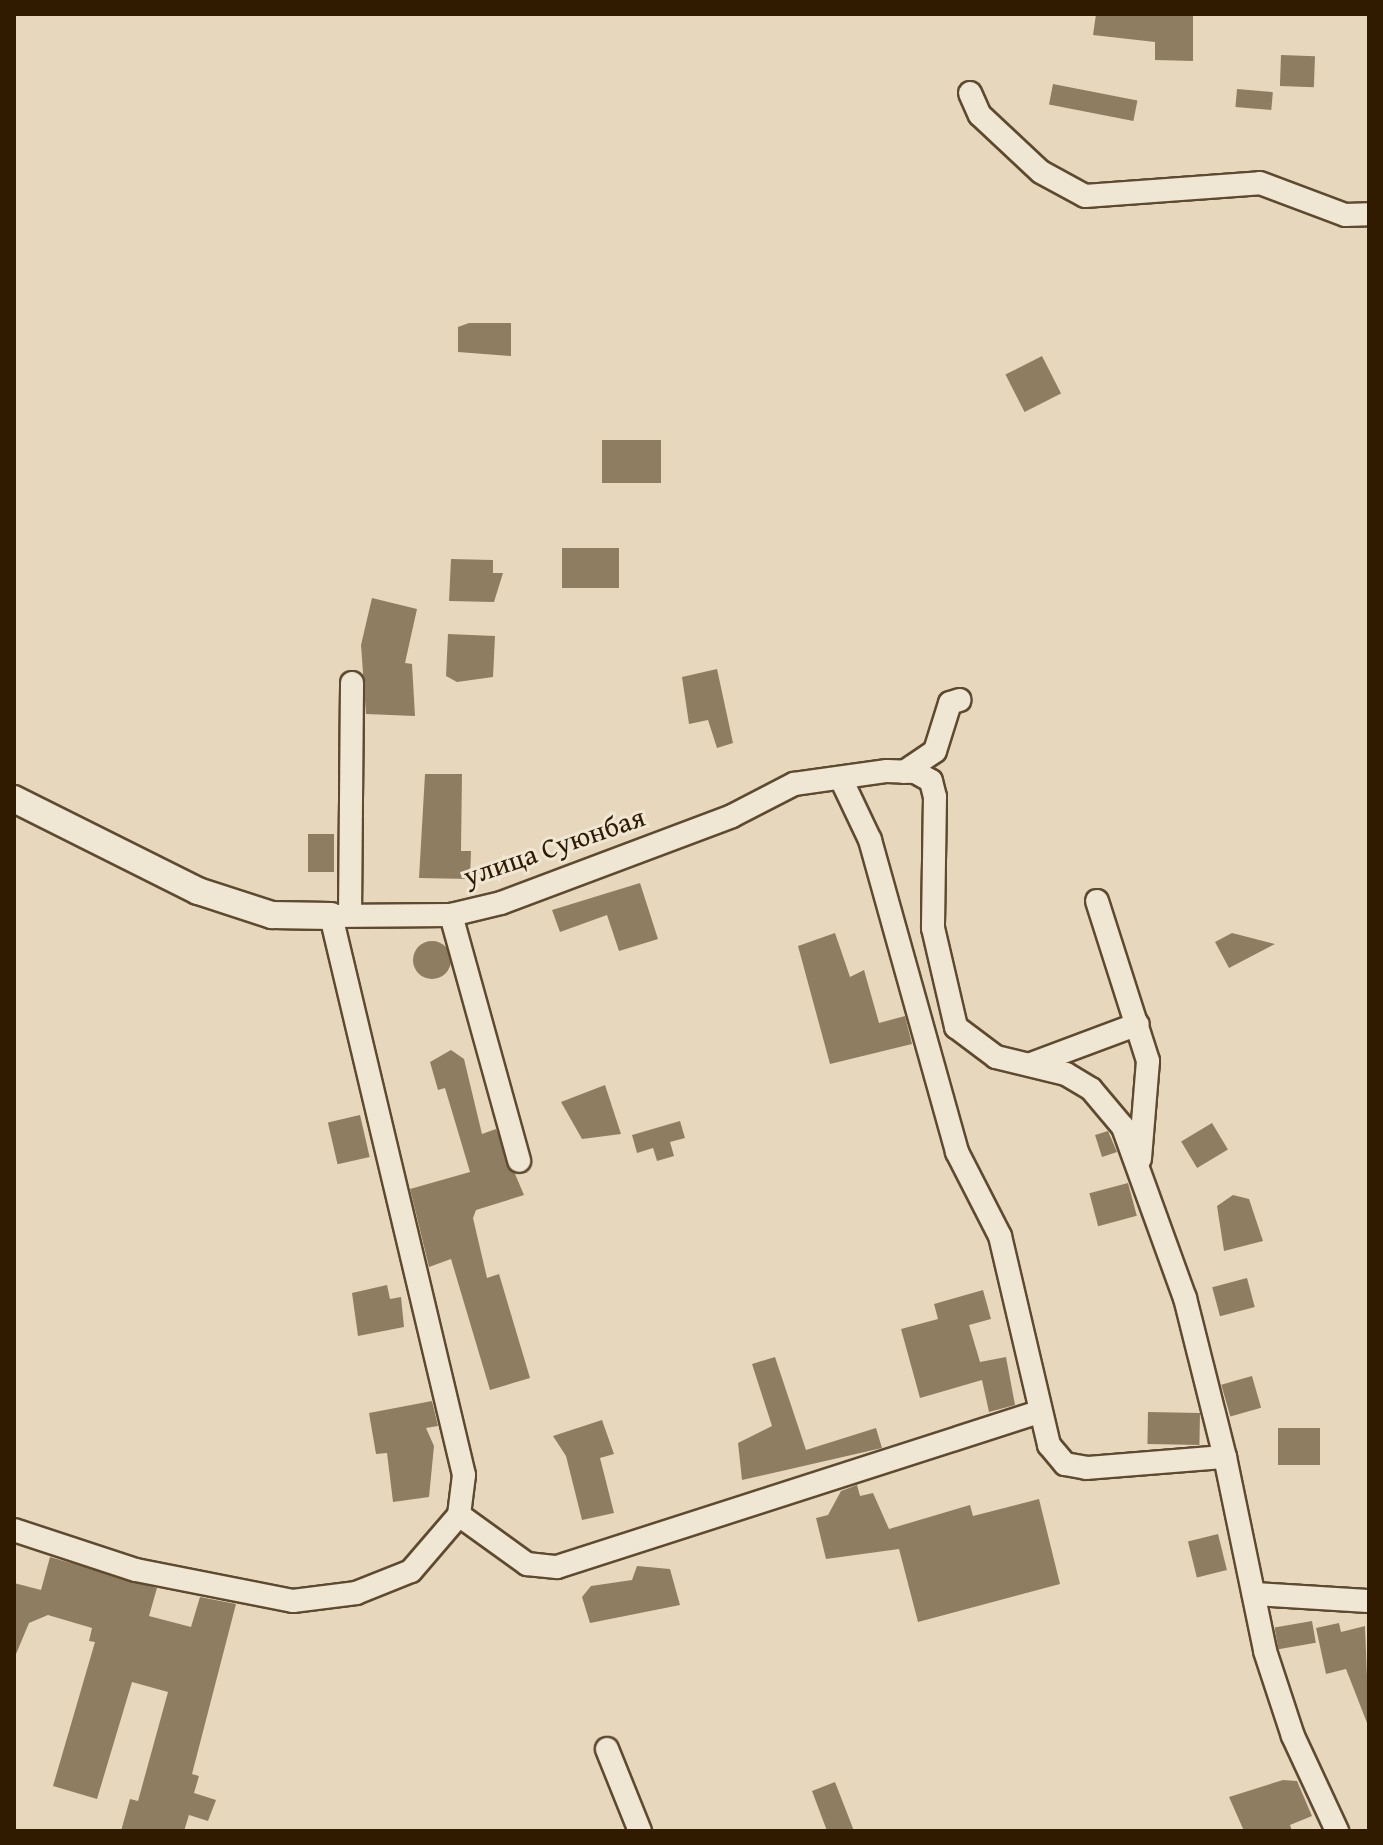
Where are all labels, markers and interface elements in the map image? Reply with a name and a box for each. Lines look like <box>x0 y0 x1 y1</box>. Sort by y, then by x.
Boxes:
street label: улица Суюнбая <box>459 799 649 893</box>

